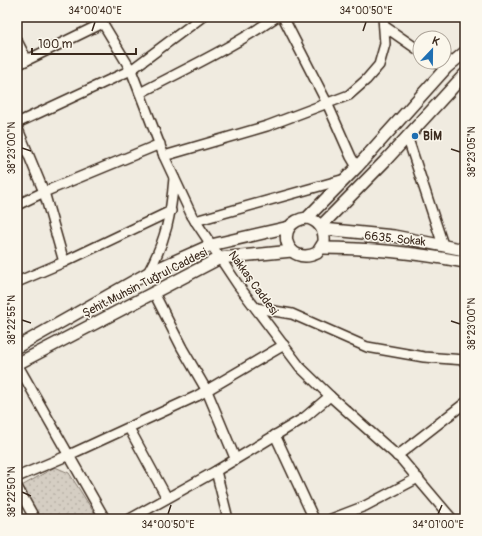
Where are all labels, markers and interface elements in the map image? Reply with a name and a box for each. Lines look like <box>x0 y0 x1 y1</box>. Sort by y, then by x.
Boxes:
text: 34°00'40"E <box>68 5 122 17</box>
text: 34°00'50"E <box>340 5 392 17</box>
scale bar <box>32 30 136 56</box>
north arrow <box>412 30 452 70</box>
text: K <box>430 34 441 49</box>
text: 100 m <box>38 37 73 52</box>
text: 38°23'00"N <box>6 122 18 174</box>
text: 38°23'05"N <box>466 126 478 177</box>
place label: BİM <box>423 128 442 144</box>
marker: BİM <box>410 131 420 141</box>
street label: 6635. Sokak <box>364 228 426 250</box>
street label: Şehit Muhsin Tuğrul Caddesi <box>80 245 210 321</box>
street label: Nakkaş Caddesi <box>225 248 281 318</box>
text: 38°22'55"N <box>6 295 18 345</box>
text: 38°23'00"N <box>466 298 478 350</box>
text: 38°22'50"N <box>6 466 18 518</box>
text: 34°00'50"E <box>142 519 194 531</box>
text: 34°01'00"E <box>412 519 464 531</box>

